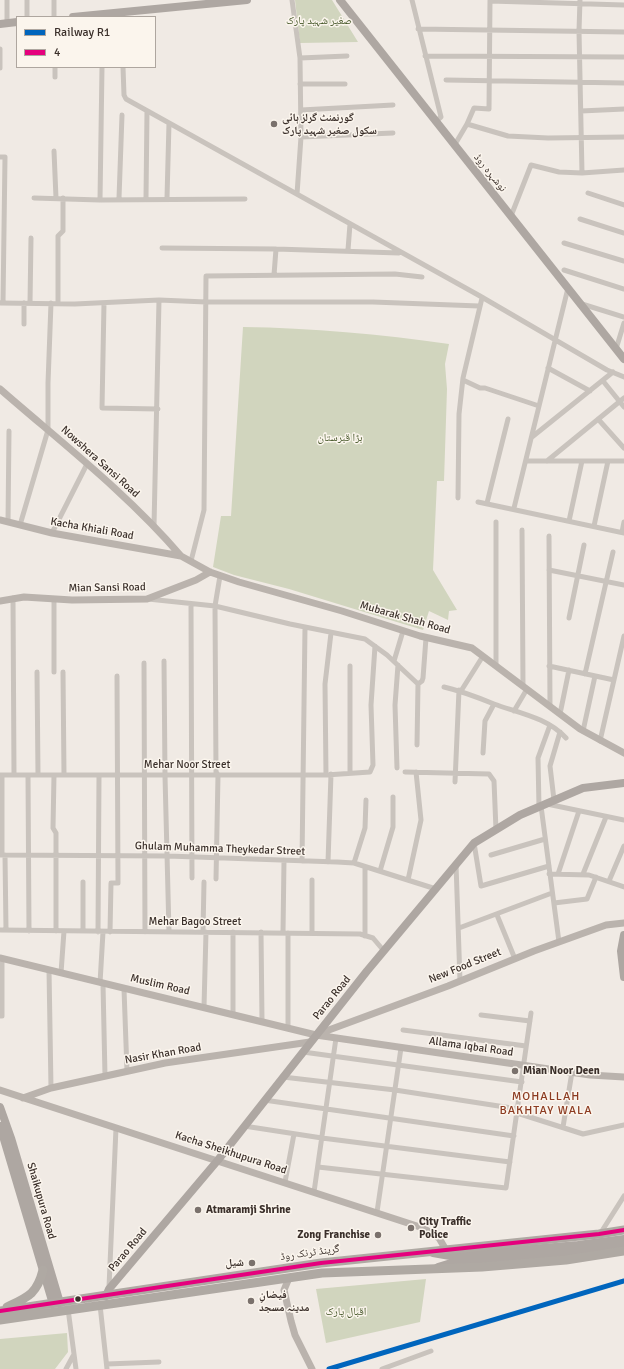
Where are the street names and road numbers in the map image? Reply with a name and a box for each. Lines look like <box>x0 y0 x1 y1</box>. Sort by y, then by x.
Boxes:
street label: نوشہرہ روڈ <box>471 151 509 195</box>
street label: Nowshera Sansi Road <box>58 423 142 501</box>
street label: Kacha Khiali Road <box>49 515 135 543</box>
street label: Mian Sansi Road <box>68 581 146 595</box>
street label: Mubarak Shah Road <box>358 599 452 637</box>
street label: Mehar Noor Street <box>144 758 230 772</box>
street label: Ghulam Muhamma Theykedar Street <box>135 839 305 859</box>
street label: Mehar Bagoo Street <box>149 915 241 929</box>
street label: New Food Street <box>427 945 503 987</box>
street label: Muslim Road <box>129 972 191 998</box>
street label: Parao Road <box>310 973 354 1023</box>
street label: Allama Iqbal Road <box>428 1035 514 1059</box>
street label: Nasir Khan Road <box>124 1041 202 1067</box>
street label: Kacha Sheikhupura Road <box>173 1129 289 1177</box>
street label: Shaikupura Road <box>24 1161 58 1241</box>
street label: Parao Road <box>106 1226 150 1274</box>
street label: گرینڈ ٹرنک روڈ <box>279 1242 341 1264</box>

